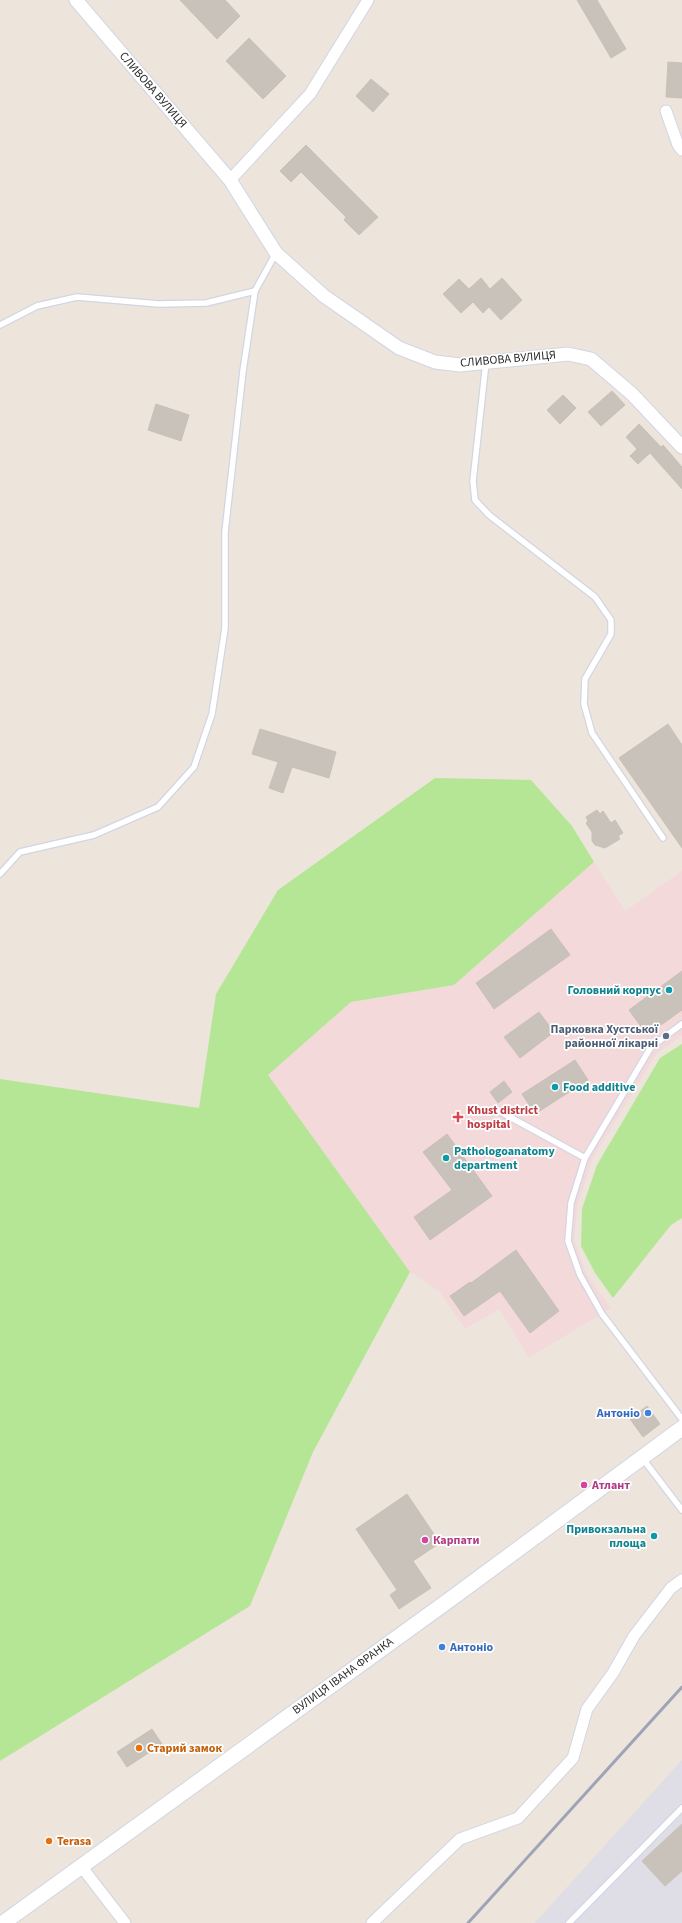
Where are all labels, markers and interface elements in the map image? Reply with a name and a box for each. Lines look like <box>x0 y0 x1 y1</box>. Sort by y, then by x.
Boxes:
street label: СЛИВОВА ВУЛИЦЯ <box>115 48 191 132</box>
street label: СЛИВОВА ВУЛИЦЯ <box>459 346 557 372</box>
place label: Головний корпус <box>567 982 661 999</box>
marker: Головний корпус <box>664 985 674 995</box>
place label: Парковка Хустської районної лікарні <box>551 1021 659 1052</box>
marker: Парковка Хустської районної лікарні <box>661 1031 671 1041</box>
place label: Food additive <box>563 1079 635 1096</box>
marker: Food additive <box>550 1082 560 1092</box>
place label: Khust district hospital <box>467 1102 539 1133</box>
marker: Khust district hospital <box>452 1111 464 1123</box>
place label: Pathologoanatomy department <box>454 1143 555 1174</box>
marker: Pathologoanatomy department <box>441 1153 451 1163</box>
place label: Антоніо <box>596 1405 640 1422</box>
marker: Антоніо <box>643 1408 653 1418</box>
place label: Атлант <box>591 1477 630 1494</box>
marker: Атлант <box>579 1480 589 1490</box>
place label: Привокзальна площа <box>566 1521 646 1552</box>
marker: Привокзальна площа <box>649 1531 659 1541</box>
place label: Карпати <box>433 1532 479 1549</box>
marker: Карпати <box>420 1535 430 1545</box>
street label: ВУЛИЦЯ ІВАНА ФРАНКА <box>289 1633 397 1719</box>
place label: Антонio <box>449 1639 494 1656</box>
marker: Антонio <box>437 1642 447 1652</box>
place label: Старий замок <box>147 1740 222 1757</box>
marker: Старий замок <box>134 1743 144 1753</box>
place label: Terasa <box>57 1833 91 1850</box>
marker: Terasa <box>44 1836 54 1846</box>

